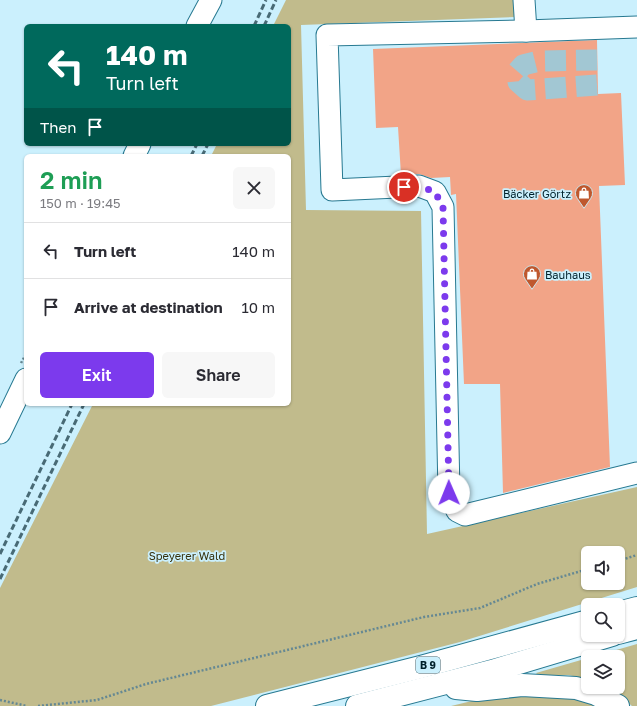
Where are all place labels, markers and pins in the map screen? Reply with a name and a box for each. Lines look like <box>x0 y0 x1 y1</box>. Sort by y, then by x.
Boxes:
pin <box>387 170 421 204</box>
shop icon: Bäcker Görtz <box>574 183 594 208</box>
place label: Bäcker Görtz <box>503 187 571 200</box>
shop icon: Bauhaus <box>522 264 542 289</box>
place label: Bauhaus <box>545 268 591 281</box>

